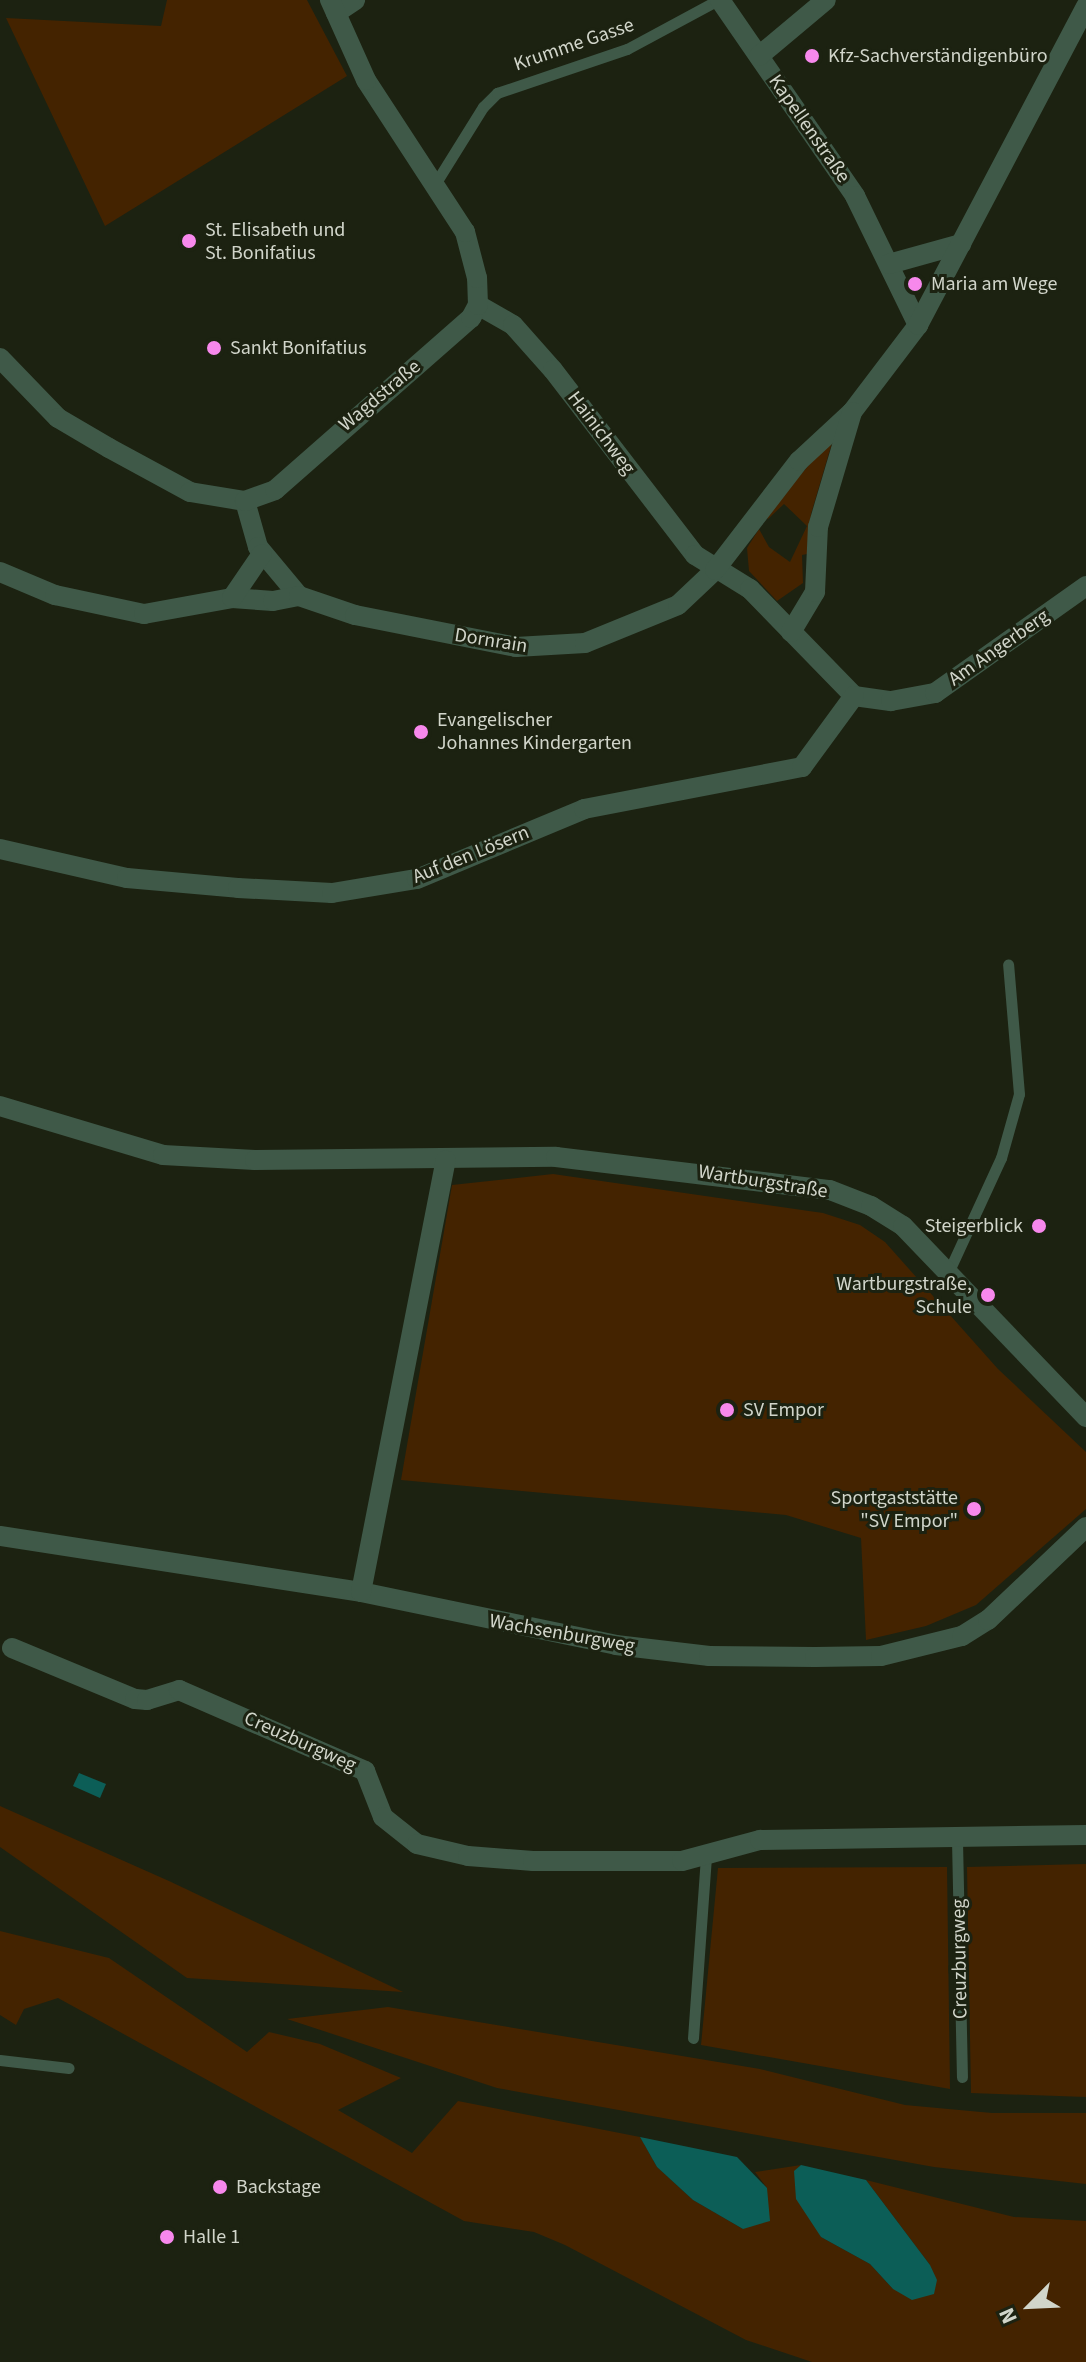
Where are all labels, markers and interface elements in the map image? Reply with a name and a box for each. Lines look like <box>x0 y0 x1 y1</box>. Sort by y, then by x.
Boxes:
street label: Krumme Gasse <box>511 13 637 77</box>
place label: Kfz-Sachverständigenbüro <box>828 44 1048 68</box>
marker: Kfz-Sachverständigenbüro <box>803 47 821 65</box>
street label: Kapellenstraße <box>763 70 855 188</box>
place label: St. Elisabeth und St. Bonifatius <box>205 218 345 265</box>
marker: St. Elisabeth und St. Bonifatius <box>180 232 198 250</box>
place label: Maria am Wege <box>931 272 1057 296</box>
marker: Maria am Wege <box>906 275 924 293</box>
place label: Sankt Bonifatius <box>230 336 367 360</box>
marker: Sankt Bonifatius <box>205 339 223 357</box>
street label: Wagdstraße <box>334 355 426 437</box>
street label: Hainichweg <box>562 387 640 479</box>
street label: Am Angerberg <box>944 604 1054 692</box>
street label: Dornrain <box>453 623 529 659</box>
place label: Evangelischer Johannes Kindergarten <box>437 708 632 755</box>
marker: Evangelischer Johannes Kindergarten <box>412 723 430 741</box>
street label: Auf den Lösern <box>409 821 533 889</box>
street label: Wartburgstraße <box>697 1160 829 1204</box>
place label: Steigerblick <box>925 1214 1023 1238</box>
marker: Steigerblick <box>1030 1217 1048 1235</box>
place label: Wartburgstraße, Schule <box>836 1272 972 1319</box>
marker: Wartburgstraße, Schule <box>979 1286 997 1304</box>
place label: SV Empor <box>743 1398 824 1422</box>
marker: SV Empor <box>718 1401 736 1419</box>
place label: Sportgaststätte "SV Empor" <box>831 1486 958 1533</box>
marker: Sportgaststätte "SV Empor" <box>965 1500 983 1518</box>
street label: Wachsenburgweg <box>487 1609 637 1659</box>
street label: Creuzburgweg <box>240 1707 360 1777</box>
street label: Creuzburgweg <box>947 1899 973 2019</box>
place label: Backstage <box>236 2175 321 2199</box>
marker: Backstage <box>211 2178 229 2196</box>
place label: Halle 1 <box>183 2225 240 2249</box>
marker: Halle 1 <box>158 2228 176 2246</box>
north arrow <box>990 2266 1070 2346</box>
text: N <box>990 2303 1026 2329</box>

